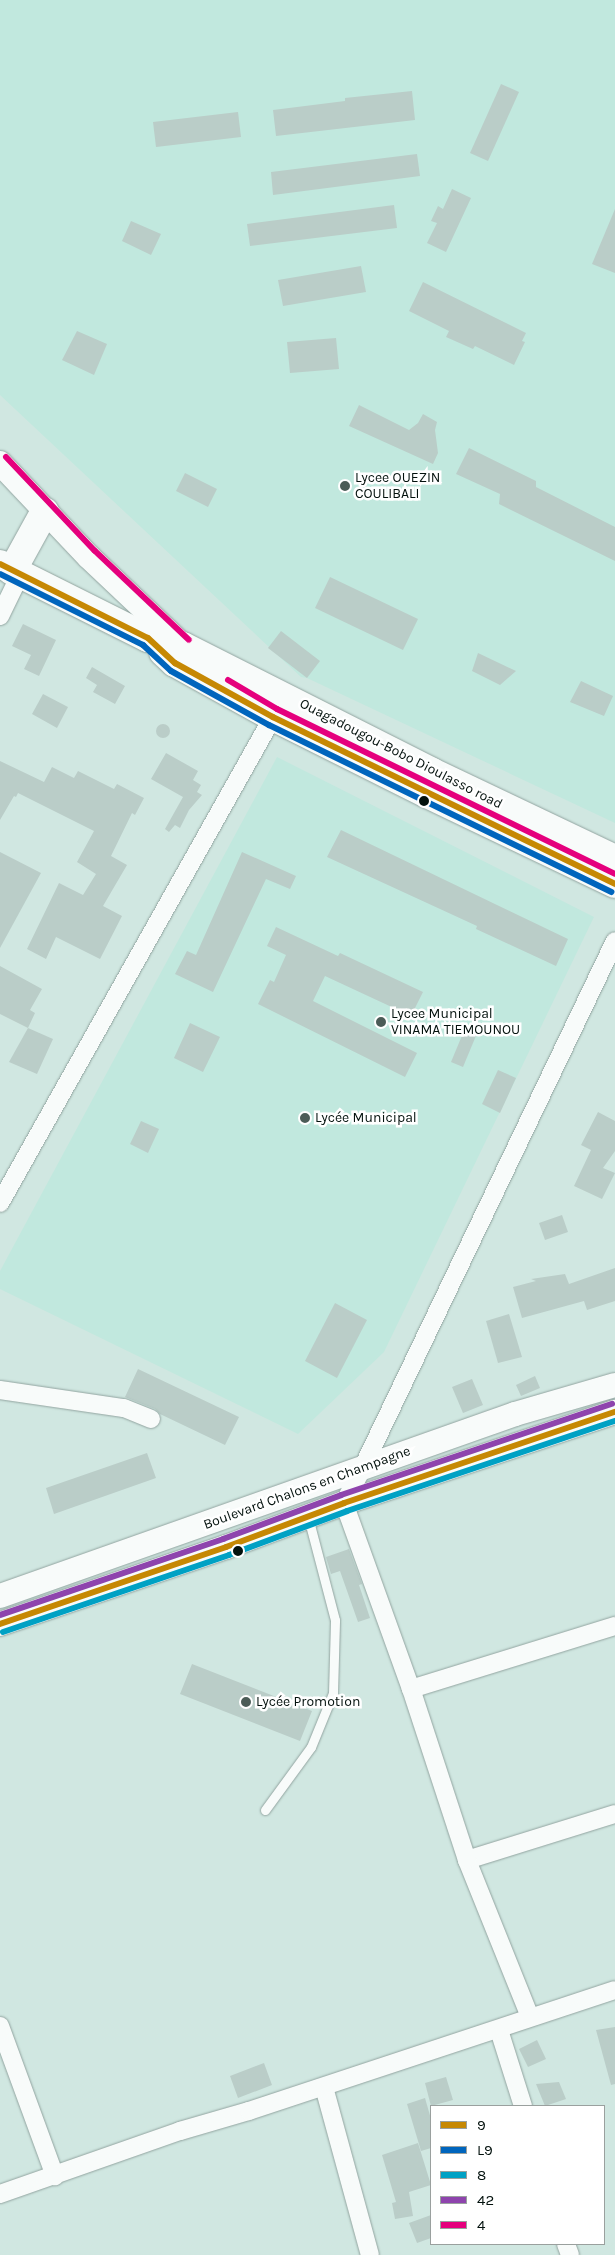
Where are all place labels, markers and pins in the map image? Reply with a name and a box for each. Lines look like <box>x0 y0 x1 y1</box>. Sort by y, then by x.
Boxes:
place label: Lycee OUEZIN COULIBALI <box>355 470 440 502</box>
marker: Lycee OUEZIN COULIBALI <box>339 480 351 492</box>
unlabelled marker <box>419 796 429 806</box>
place label: Lycee Municipal VINAMA TIEMOUNOU <box>391 1006 520 1038</box>
marker: Lycee Municipal VINAMA TIEMOUNOU <box>375 1016 387 1028</box>
place label: Lycée Municipal <box>315 1110 417 1126</box>
marker: Lycée Municipal <box>299 1112 311 1124</box>
unlabelled marker <box>233 1546 243 1556</box>
place label: Lycée Promotion <box>256 1694 360 1710</box>
marker: Lycée Promotion <box>240 1696 252 1708</box>

